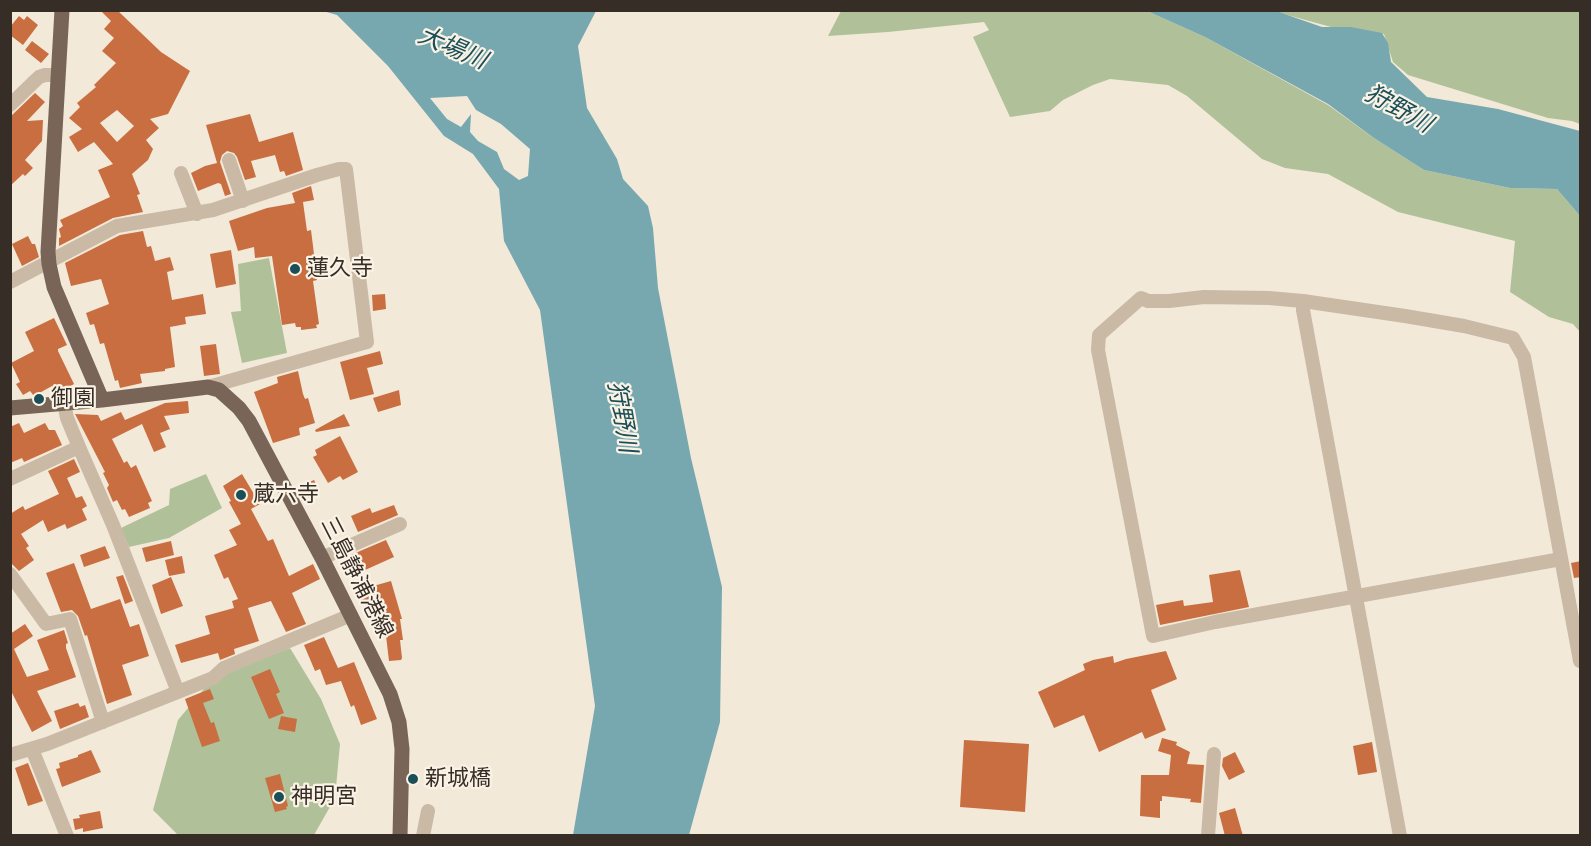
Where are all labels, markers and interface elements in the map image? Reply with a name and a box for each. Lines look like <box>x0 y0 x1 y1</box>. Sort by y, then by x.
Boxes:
water label: 大場川 <box>413 22 491 76</box>
water label: 狩野川 <box>1360 80 1436 140</box>
place label: 蓮久寺 <box>307 256 373 282</box>
marker: 蓮久寺 <box>288 262 302 276</box>
water label: 狩野川 <box>601 379 641 455</box>
place label: 御園 <box>51 386 95 412</box>
marker: 御園 <box>32 392 46 406</box>
place label: 蔵六寺 <box>253 482 319 508</box>
marker: 蔵六寺 <box>234 488 248 502</box>
street label: 三島静浦港線 <box>314 513 398 643</box>
place label: 新城橋 <box>425 766 491 792</box>
marker: 新城橋 <box>406 772 420 786</box>
place label: 神明宮 <box>291 784 357 810</box>
marker: 神明宮 <box>272 790 286 804</box>

